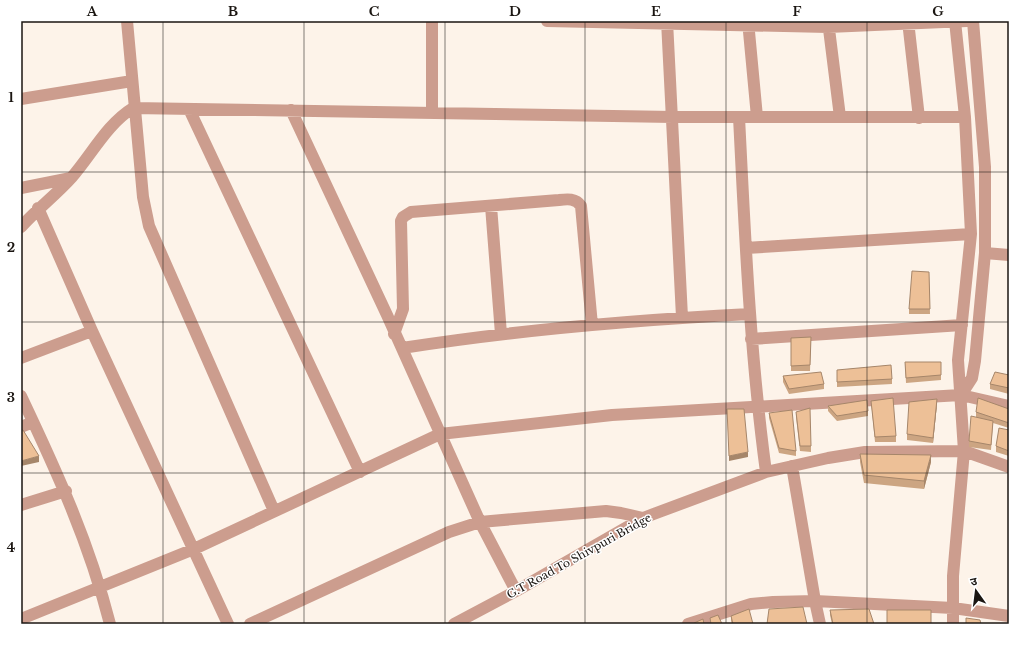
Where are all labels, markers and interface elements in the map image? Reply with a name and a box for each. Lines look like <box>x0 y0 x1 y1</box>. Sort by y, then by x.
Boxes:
text: A <box>86 3 98 20</box>
text: B <box>228 3 238 20</box>
text: C <box>369 3 380 20</box>
text: D <box>509 3 521 20</box>
text: E <box>651 3 661 20</box>
text: F <box>793 3 802 20</box>
text: G <box>932 3 944 20</box>
text: 1 <box>8 89 14 106</box>
text: 2 <box>7 239 15 256</box>
text: 3 <box>7 389 15 406</box>
street label: G.T Road To Shivpuri Bridge <box>504 510 654 602</box>
text: 4 <box>7 539 16 556</box>
north arrow <box>956 571 996 611</box>
text: उ <box>969 574 979 589</box>

